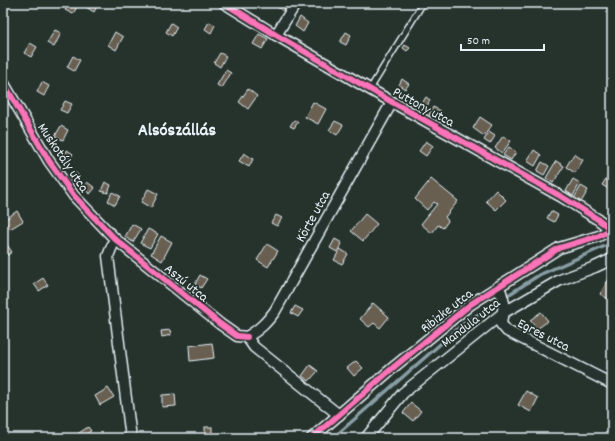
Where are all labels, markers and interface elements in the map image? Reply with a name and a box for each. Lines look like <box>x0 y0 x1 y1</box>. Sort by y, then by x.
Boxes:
scale bar <box>461 26 544 52</box>
text: 50 m <box>467 33 490 50</box>
street label: Puttony utca <box>389 83 458 133</box>
street label: Muskotály utca <box>32 119 93 197</box>
district label: Alsószállás <box>138 119 217 144</box>
street label: Körte utca <box>291 187 336 246</box>
street label: Aszú utca <box>159 260 212 308</box>
street label: Ribizke utca <box>417 284 478 338</box>
street label: Mandula utca <box>437 294 505 353</box>
street label: Egres utca <box>513 314 573 358</box>

